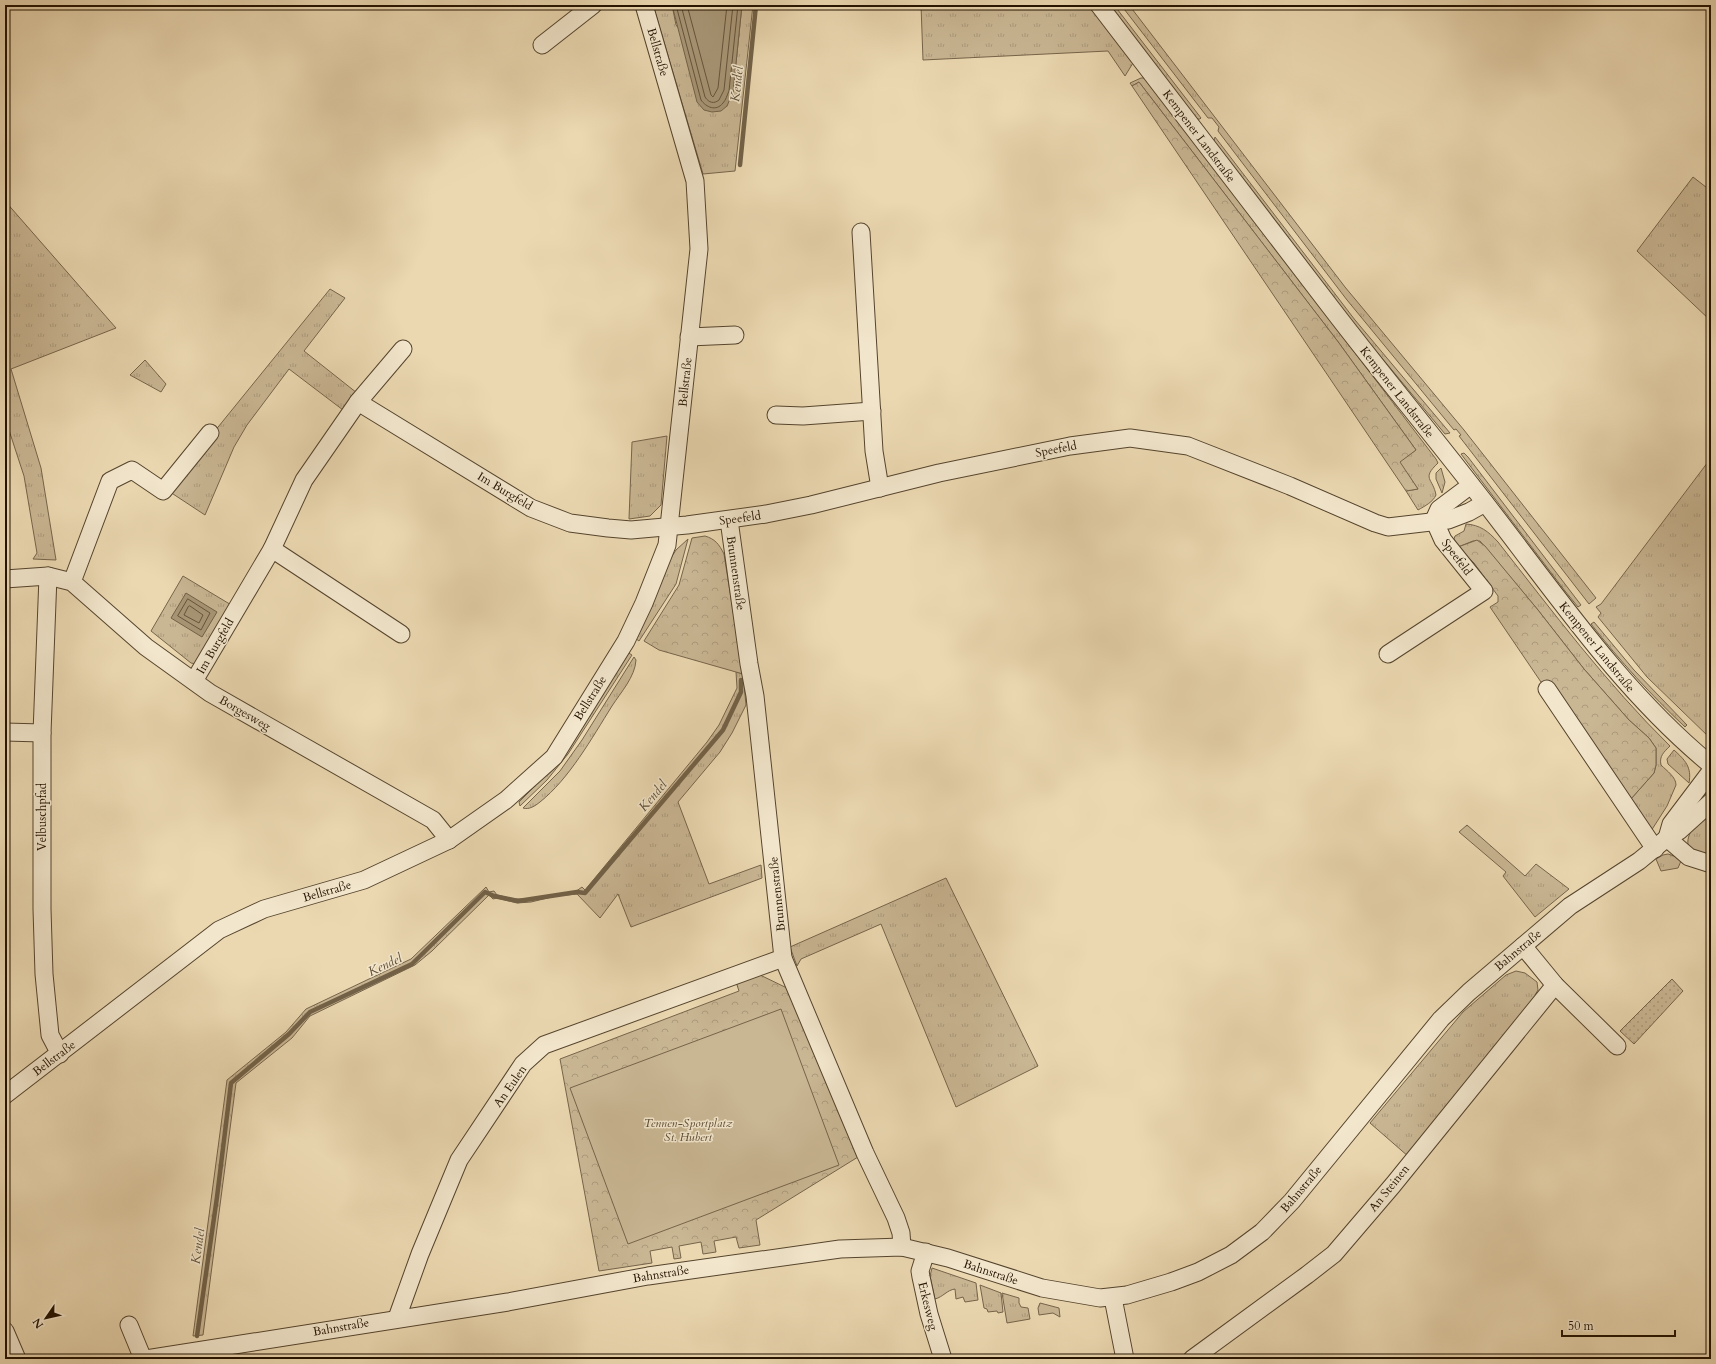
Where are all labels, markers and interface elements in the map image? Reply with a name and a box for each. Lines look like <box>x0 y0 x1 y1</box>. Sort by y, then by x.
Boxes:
street label: Bellstraße <box>643 26 673 78</box>
water label: Kendel <box>726 65 748 103</box>
street label: Kempener Landstraße <box>1159 87 1239 185</box>
street label: Kempener Landstraße <box>1356 343 1438 441</box>
street label: Bellstraße <box>674 356 696 408</box>
street label: Speefeld <box>1034 437 1079 461</box>
street label: Im Burgfeld <box>474 468 536 514</box>
street label: Speefeld <box>718 507 762 529</box>
street label: Brunnenstraße <box>723 535 749 611</box>
street label: Speefeld <box>1438 535 1476 579</box>
street label: Kempener Landstraße <box>1556 598 1638 696</box>
street label: Im Burgfeld <box>193 615 238 677</box>
street label: Bellstraße <box>570 673 610 723</box>
street label: Borgesweg <box>216 692 274 734</box>
water label: Kendel <box>635 776 672 816</box>
street label: Velbuschpfad <box>34 782 50 851</box>
street label: Brunnenstraße <box>765 856 789 932</box>
street label: Bellstraße <box>301 876 353 906</box>
street label: Bahnstraße <box>1491 926 1545 974</box>
water label: Kendel <box>365 949 406 981</box>
street label: Bellstraße <box>29 1037 79 1079</box>
street label: An Eulen <box>490 1062 530 1110</box>
park label: Tennen-Sportplatz St. Hubert <box>644 1115 733 1145</box>
street label: An Steinen <box>1365 1161 1413 1215</box>
street label: Bahnstraße <box>1277 1162 1325 1216</box>
water label: Kendel <box>187 1226 209 1265</box>
street label: Bahnstraße <box>962 1256 1020 1288</box>
street label: Bahnstraße <box>632 1262 690 1286</box>
street label: Erkesweg <box>914 1280 942 1332</box>
north arrow <box>26 1298 66 1338</box>
scale bar <box>1562 1312 1675 1338</box>
street label: Bahnstraße <box>312 1314 370 1340</box>
text: N <box>29 1315 47 1331</box>
text: 50 m <box>1568 1318 1595 1334</box>

